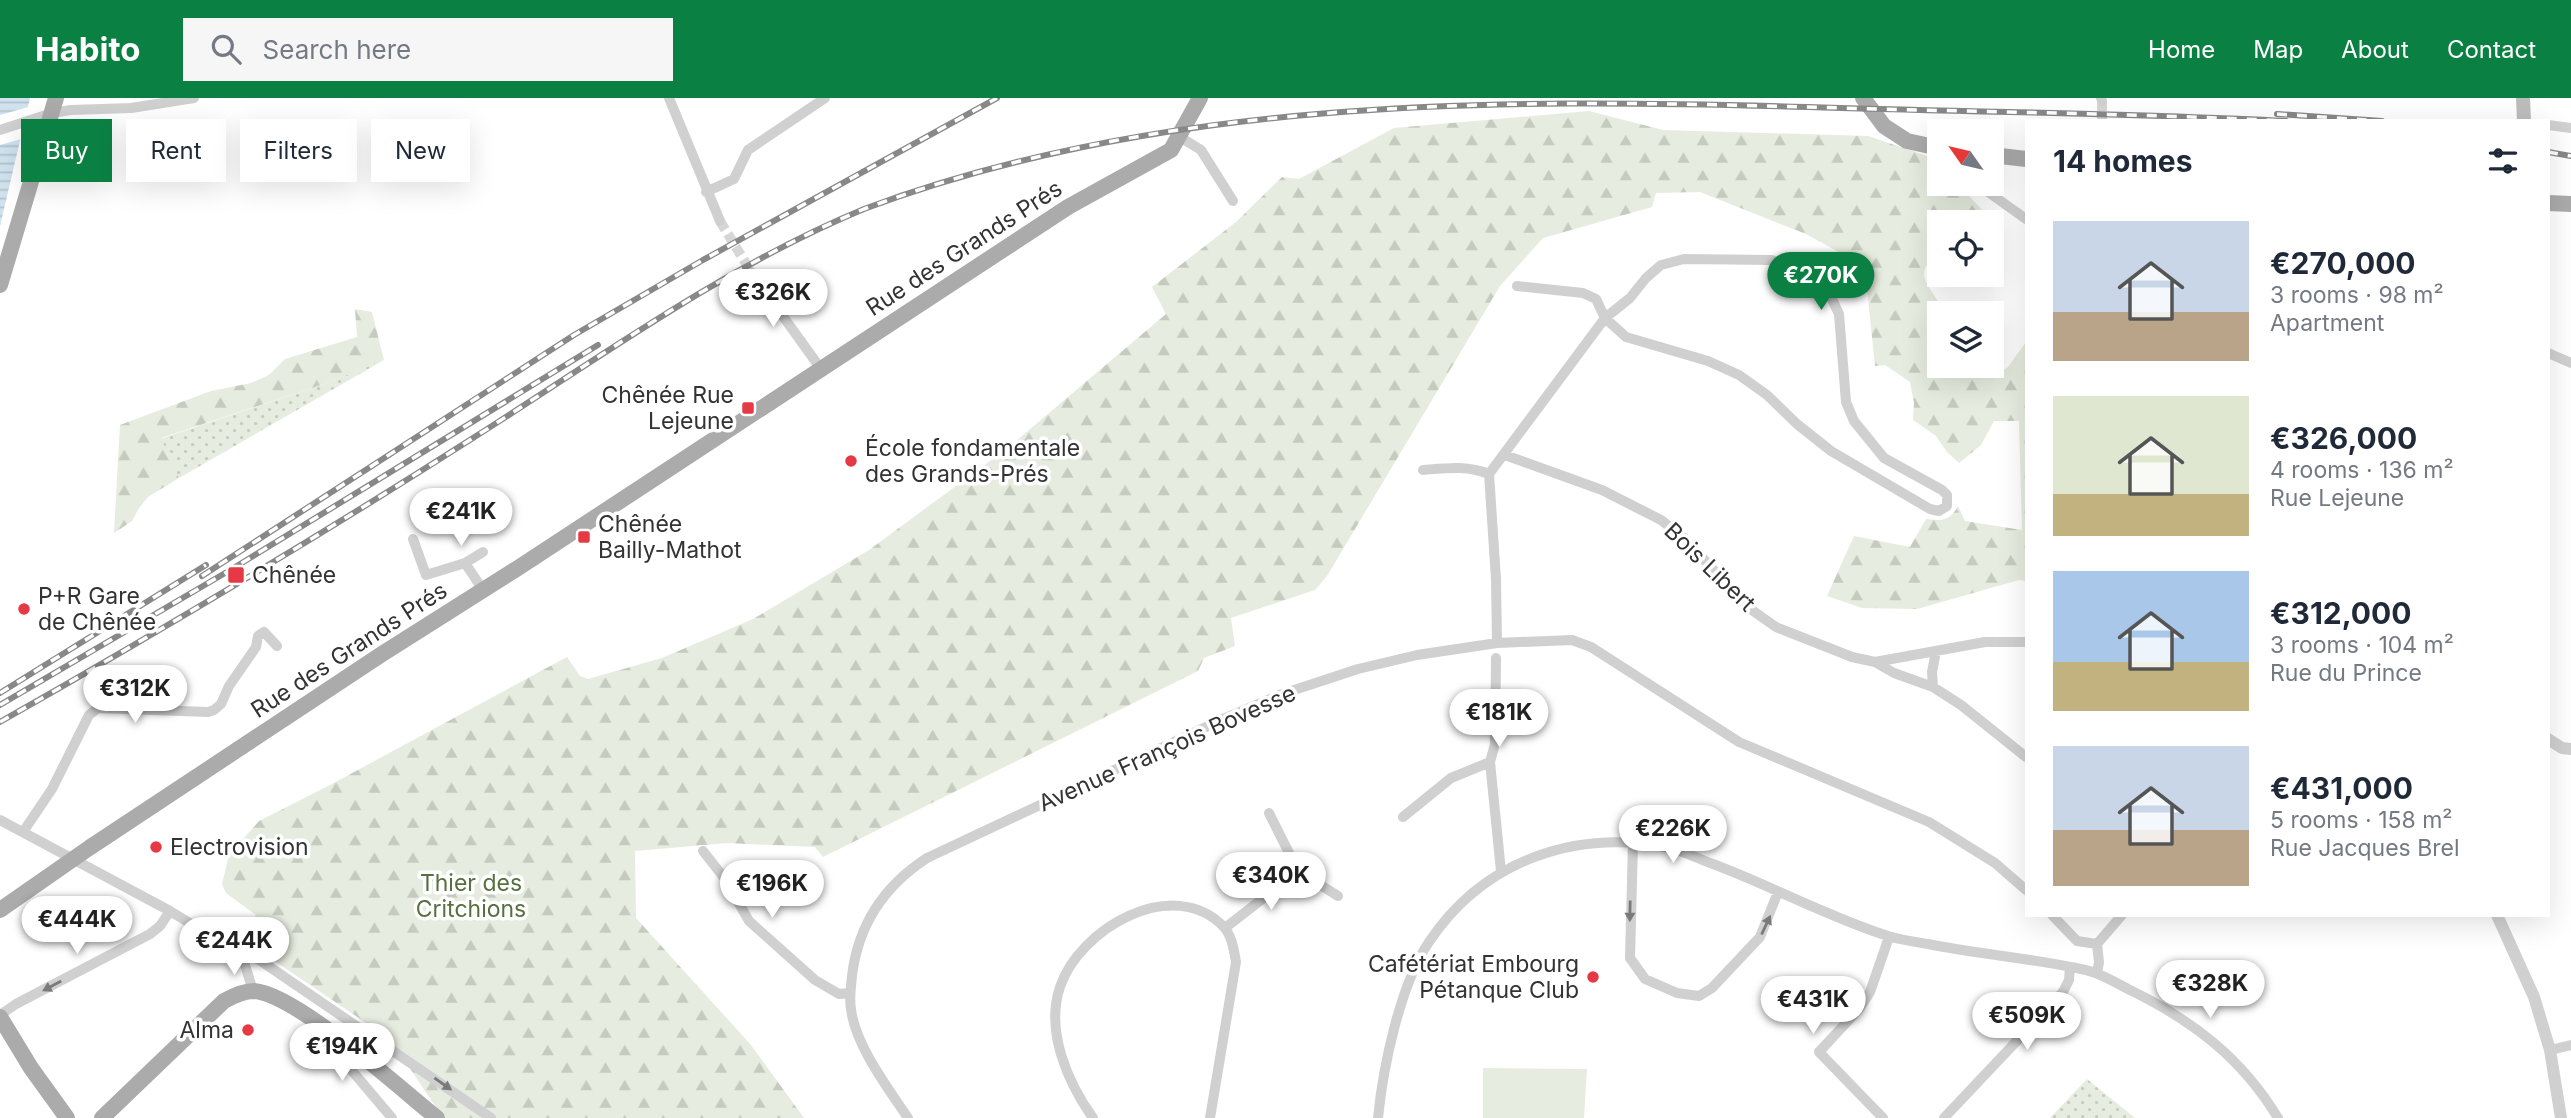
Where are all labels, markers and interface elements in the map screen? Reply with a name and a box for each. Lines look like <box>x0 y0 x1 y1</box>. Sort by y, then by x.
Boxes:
search box <box>183 18 673 81</box>
text: Habito <box>35 29 141 69</box>
icon: search <box>207 30 245 68</box>
text: Search here <box>263 34 411 65</box>
text: Home <box>2148 35 2215 64</box>
text: Map <box>2253 35 2303 64</box>
text: About <box>2341 35 2409 64</box>
text: Contact <box>2447 35 2536 64</box>
chip: Buy <box>21 119 112 182</box>
chip: Rent <box>126 119 226 182</box>
chip: Filters <box>240 119 357 182</box>
chip: New <box>371 119 470 182</box>
north arrow <box>1927 119 2004 196</box>
map controls <box>1927 119 2004 378</box>
icon: filters <box>2484 142 2522 180</box>
text: 14 homes <box>2053 143 2192 179</box>
street label: Rue des Grands Prés <box>861 174 1067 322</box>
button: locate <box>1927 210 2004 287</box>
text: €270,000 <box>2270 245 2416 281</box>
icon: home <box>2109 249 2193 333</box>
pin: €270K <box>1772 252 1870 312</box>
text: €270K <box>1783 261 1859 289</box>
pin: €326K <box>724 270 822 329</box>
text: €326K <box>735 278 811 306</box>
text: 3 rooms · 98 m² <box>2270 281 2444 309</box>
button: layers <box>1927 301 2004 378</box>
text: Apartment <box>2270 309 2384 337</box>
place label: Chênée Rue Lejeune <box>602 381 734 435</box>
marker: Chênée Rue Lejeune <box>740 400 756 416</box>
text: €326,000 <box>2270 420 2417 456</box>
icon: home <box>2109 424 2193 508</box>
place label: École fondamentale des Grands-Prés <box>865 434 1080 488</box>
marker: École fondamentale des Grands-Prés <box>843 453 859 469</box>
text: 4 rooms · 136 m² <box>2270 456 2454 484</box>
text: Rue Lejeune <box>2270 484 2404 512</box>
pin: €241K <box>412 489 510 548</box>
text: €241K <box>425 497 497 525</box>
place label: Chênée Bailly-Mathot <box>598 510 742 564</box>
street label: Bois Libert <box>1659 517 1762 618</box>
marker: Chênée Bailly-Mathot <box>576 529 592 545</box>
place label: Chênée <box>252 561 336 589</box>
marker: Chênée <box>226 565 246 585</box>
street label: Rue des Grands Prés <box>246 576 452 724</box>
place label: P+R Gare de Chênée <box>38 582 156 636</box>
text: €312,000 <box>2270 595 2412 631</box>
icon: home <box>2109 599 2193 683</box>
marker: P+R Gare de Chênée <box>16 601 32 617</box>
text: 3 rooms · 104 m² <box>2270 631 2454 659</box>
text: Rue du Prince <box>2270 659 2422 687</box>
pin: €312K <box>86 666 184 725</box>
text: €312K <box>99 674 171 702</box>
street label: Avenue François Bovesse <box>1034 679 1300 817</box>
pin: €181K <box>1450 690 1548 749</box>
text: €181K <box>1465 698 1533 726</box>
text: €431,000 <box>2270 770 2413 806</box>
icon: home <box>2109 774 2193 858</box>
pin: €226K <box>1624 806 1722 865</box>
text: 5 rooms · 158 m² <box>2270 806 2453 834</box>
text: €226K <box>1635 814 1711 842</box>
place label: Electrovision <box>170 833 309 861</box>
text: Rue Jacques Brel <box>2270 834 2459 862</box>
marker: Electrovision <box>148 839 164 855</box>
pin: €340K <box>1222 852 1320 912</box>
pin: €196K <box>723 860 821 920</box>
text: €340K <box>1232 861 1310 889</box>
park label: Thier des Critchions <box>416 869 526 923</box>
text: €196K <box>736 869 808 897</box>
pin: €444K <box>28 896 126 956</box>
one-way arrow <box>1625 901 1636 923</box>
text: €444K <box>38 905 116 933</box>
one-way arrow <box>1760 915 1771 936</box>
pin: €244K <box>185 918 283 977</box>
text: €244K <box>195 926 273 954</box>
place label: Cafétériat Embourg Pétanque Club <box>1368 950 1579 1004</box>
pin: €328K <box>2161 960 2259 1020</box>
marker: Cafétériat Embourg Pétanque Club <box>1585 969 1601 985</box>
text: €328K <box>2172 969 2248 997</box>
pin: €431K <box>1764 976 1862 1036</box>
one-way arrow <box>42 980 62 991</box>
text: €431K <box>1777 985 1849 1013</box>
pin: €509K <box>1978 992 2076 1052</box>
text: €509K <box>1988 1001 2066 1029</box>
place label: Alma <box>179 1016 234 1044</box>
marker: Alma <box>240 1022 256 1038</box>
pin: €194K <box>293 1024 391 1083</box>
text: €194K <box>306 1032 378 1060</box>
one-way arrow <box>434 1077 452 1091</box>

